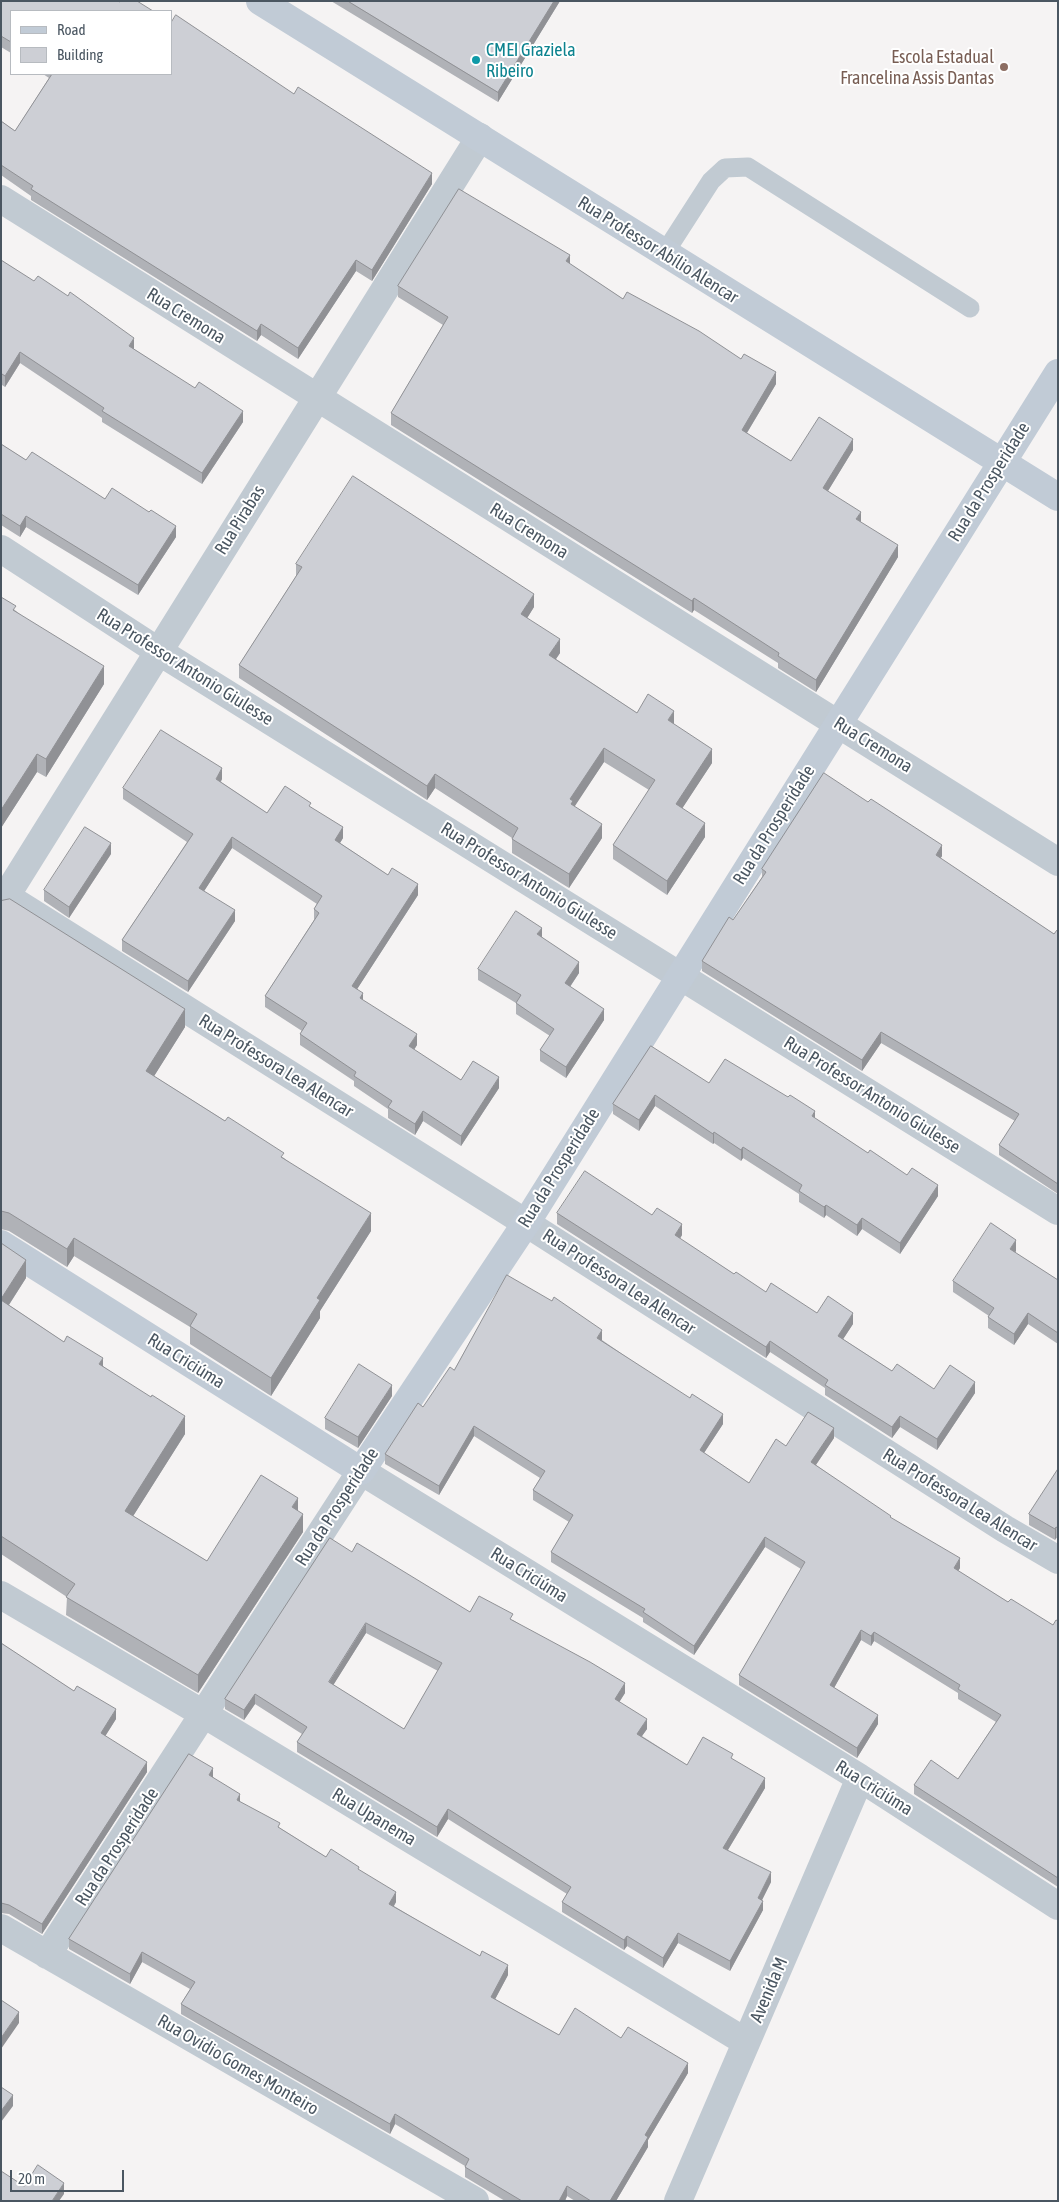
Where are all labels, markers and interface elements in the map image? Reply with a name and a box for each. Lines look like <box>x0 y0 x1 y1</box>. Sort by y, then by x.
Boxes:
legend <box>10 10 172 75</box>
text: Road <box>57 21 86 38</box>
place label: CMEI Graziela Ribeiro <box>486 39 576 82</box>
text: Building <box>57 46 103 63</box>
place label: Escola Estadual Francelina Assis Dantas <box>840 46 994 88</box>
marker: CMEI Graziela Ribeiro <box>470 54 482 66</box>
marker: Escola Estadual Francelina Assis Dantas <box>998 61 1010 73</box>
street label: Rua Professor Abílio Alencar <box>574 192 742 308</box>
street label: Rua Cremona <box>143 283 229 349</box>
street label: Rua da Prosperidade <box>944 418 1034 546</box>
street label: Rua Pirabas <box>210 481 270 559</box>
street label: Rua Cremona <box>486 498 572 564</box>
street label: Rua Professor Antonio Giulesse <box>93 604 277 730</box>
street label: Rua Cremona <box>830 712 916 778</box>
street label: Rua da Prosperidade <box>729 761 819 889</box>
street label: Rua Professor Antonio Giulesse <box>437 818 621 944</box>
street label: Rua Professora Lea Alencar <box>195 1010 357 1122</box>
street label: Rua Professor Antonio Giulesse <box>780 1032 964 1158</box>
street label: Rua da Prosperidade <box>514 1104 604 1232</box>
street label: Rua Professora Lea Alencar <box>539 1225 699 1339</box>
street label: Rua Criciúma <box>143 1329 229 1393</box>
street label: Rua da Prosperidade <box>291 1444 383 1570</box>
street label: Rua Professora Lea Alencar <box>879 1444 1041 1556</box>
street label: Rua Criciúma <box>486 1543 572 1607</box>
street label: Rua Criciúma <box>831 1756 917 1820</box>
street label: Rua Upanema <box>328 1783 420 1851</box>
street label: Rua da Prosperidade <box>71 1784 163 1910</box>
street label: Avenida M <box>746 1954 792 2026</box>
street label: Rua Ovídio Gomes Monteiro <box>154 2010 322 2120</box>
scale bar <box>12 2160 126 2192</box>
text: 20 m <box>18 2170 45 2187</box>

